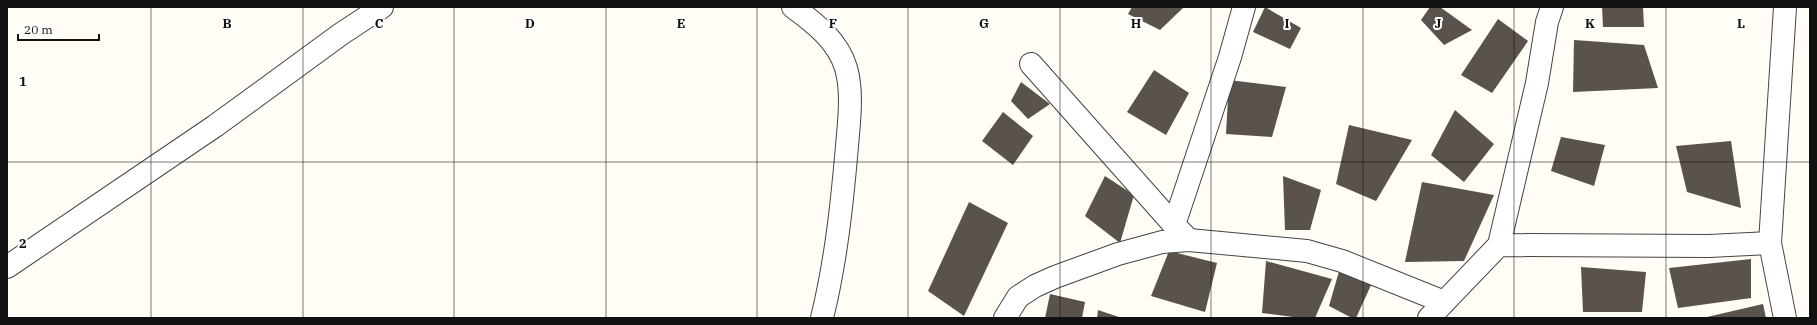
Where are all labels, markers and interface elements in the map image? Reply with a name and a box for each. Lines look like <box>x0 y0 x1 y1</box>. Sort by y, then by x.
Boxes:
text: B <box>222 15 232 32</box>
text: C <box>375 15 384 32</box>
text: D <box>525 15 535 32</box>
text: E <box>677 15 685 32</box>
text: F <box>829 15 837 32</box>
text: G <box>979 15 989 32</box>
text: H <box>1131 15 1142 32</box>
text: I <box>1285 15 1290 32</box>
text: J <box>1435 15 1442 32</box>
text: K <box>1585 15 1595 32</box>
text: L <box>1737 15 1745 32</box>
scale bar <box>18 16 99 42</box>
text: 20 m <box>24 22 53 37</box>
text: 1 <box>19 73 27 90</box>
text: 2 <box>19 235 27 252</box>

